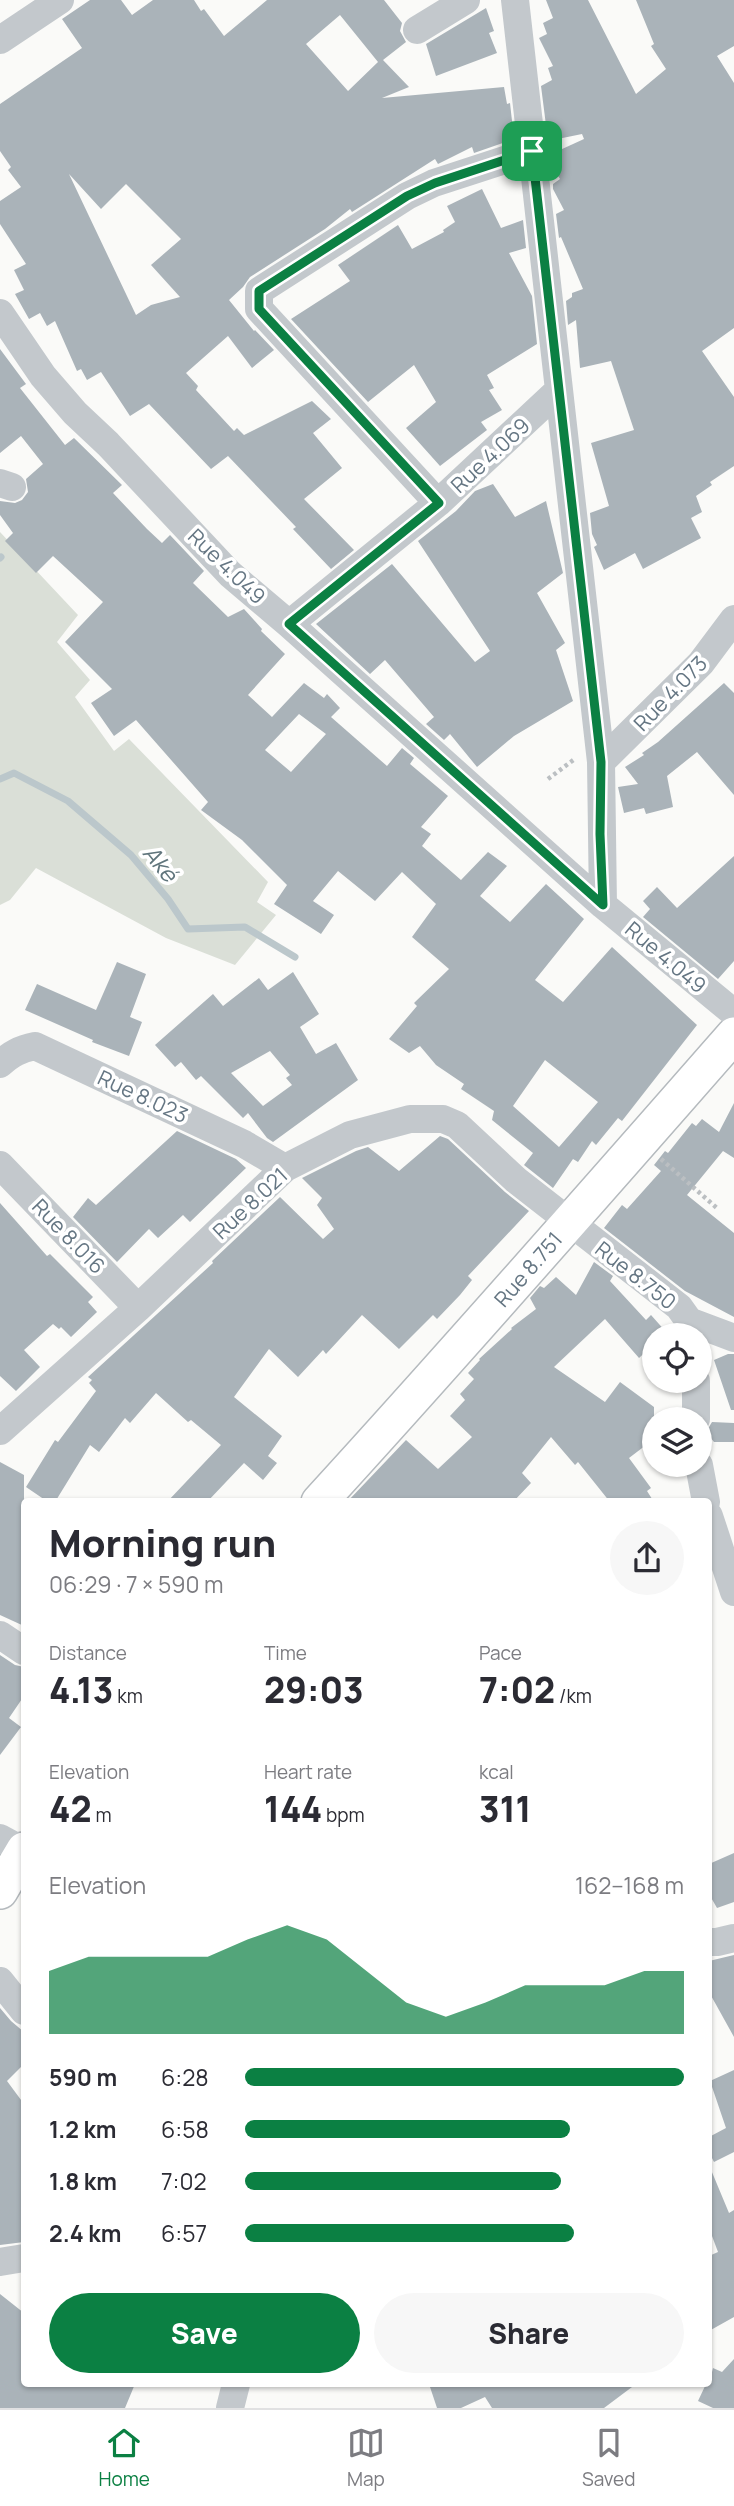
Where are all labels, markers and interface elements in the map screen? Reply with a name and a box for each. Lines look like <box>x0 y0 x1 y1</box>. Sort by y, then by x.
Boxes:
pin <box>502 121 562 181</box>
icon: arrive <box>513 132 551 170</box>
street label: Rue 4.069 <box>445 411 535 499</box>
street label: Rue 4.049 <box>182 522 272 610</box>
street label: Rue 4.073 <box>627 649 713 737</box>
water label: Aké <box>136 838 187 889</box>
street label: Rue 4.049 <box>620 915 712 999</box>
street label: Rue 8.023 <box>94 1063 192 1129</box>
street label: Rue 8.021 <box>207 1161 293 1245</box>
street label: Rue 8.016 <box>26 1193 112 1279</box>
street label: Rue 8.751 <box>488 1226 568 1312</box>
street label: Rue 8.750 <box>590 1235 682 1315</box>
map controls <box>642 1323 712 1477</box>
button: locate <box>642 1323 712 1393</box>
button: layers <box>642 1407 712 1477</box>
text: Morning run <box>49 1516 276 1568</box>
button: share <box>610 1521 684 1595</box>
text: 06:29 · 7 × 590 m <box>49 1568 224 1600</box>
text: Distance <box>49 1640 127 1666</box>
text: Time <box>264 1640 307 1666</box>
text: Pace <box>479 1640 522 1666</box>
text: 4.13 <box>49 1666 113 1714</box>
text: 29:03 <box>264 1666 364 1714</box>
text: 7:02 <box>479 1666 555 1714</box>
text: km <box>113 1683 143 1709</box>
text: /km <box>555 1683 592 1709</box>
text: Elevation <box>49 1759 129 1785</box>
text: Heart rate <box>264 1759 352 1785</box>
text: kcal <box>479 1759 514 1785</box>
text: 42 <box>49 1785 92 1833</box>
text: 144 <box>264 1785 322 1833</box>
text: 311 <box>479 1785 531 1833</box>
text: m <box>92 1802 112 1828</box>
text: bpm <box>322 1802 365 1828</box>
text: Elevation <box>49 1869 146 1901</box>
text: 162–168 m <box>575 1869 684 1901</box>
text: 590 m <box>49 2061 117 2093</box>
text: 6:28 <box>161 2061 209 2093</box>
text: 1.2 km <box>49 2113 116 2145</box>
text: 6:58 <box>161 2113 209 2145</box>
text: 1.8 km <box>49 2165 117 2197</box>
text: 7:02 <box>161 2165 207 2197</box>
text: 2.4 km <box>49 2217 121 2249</box>
text: 6:57 <box>161 2217 207 2249</box>
button: Save <box>49 2293 360 2373</box>
button: Share <box>374 2293 684 2373</box>
tab: Home <box>99 2424 150 2492</box>
tab: Map <box>347 2424 385 2492</box>
tab: Saved <box>582 2424 635 2492</box>

